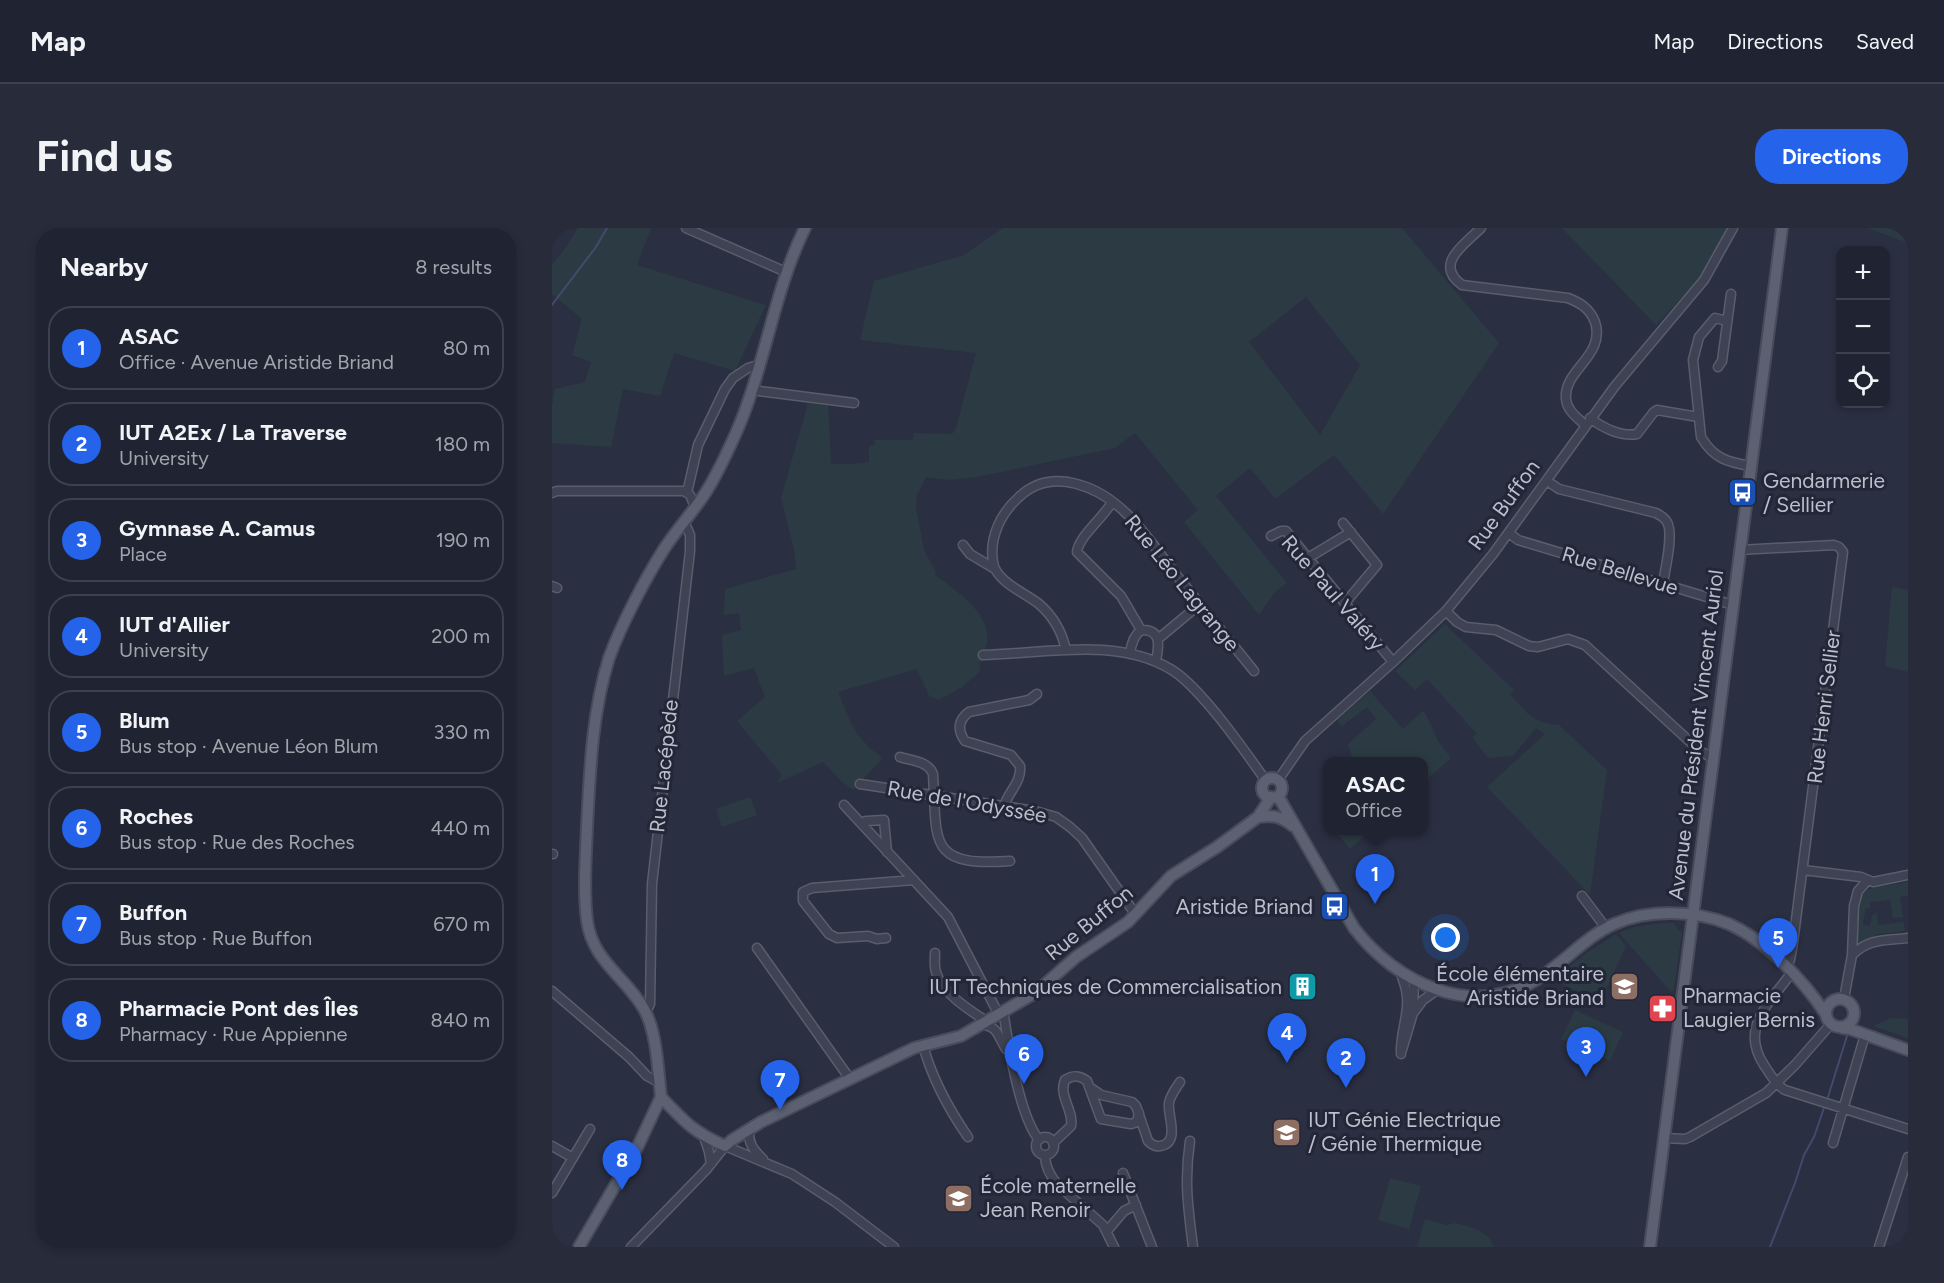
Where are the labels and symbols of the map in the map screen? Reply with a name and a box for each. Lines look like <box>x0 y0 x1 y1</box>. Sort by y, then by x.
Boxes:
street label: Rue Buffon <box>1463 455 1545 555</box>
place label: Gendarmerie / Sellier <box>1763 468 1885 517</box>
bus stop icon: Gendarmerie / Sellier <box>1726 477 1758 509</box>
street label: Rue Léo Lagrange <box>1120 509 1245 656</box>
street label: Rue Paul Valéry <box>1277 530 1390 655</box>
street label: Rue Bellevue <box>1559 541 1681 600</box>
street label: Avenue du Président Vincent Auriol <box>1663 568 1728 902</box>
street label: Rue Henri Sellier <box>1802 629 1845 785</box>
street label: Rue Lacépède <box>644 698 683 834</box>
street label: Rue de l'Odyssée <box>885 775 1049 828</box>
pin: 1 <box>1356 854 1394 904</box>
street label: Rue Buffon <box>1040 880 1138 965</box>
bus stop icon: Aristide Briand <box>1318 891 1350 923</box>
place label: Aristide Briand <box>1176 894 1313 919</box>
pin: 5 <box>1758 918 1798 968</box>
your location <box>1431 923 1460 952</box>
place label: École élémentaire Aristide Briand <box>1436 961 1604 1010</box>
school or university icon: École élémentaire Aristide Briand <box>1609 970 1641 1002</box>
building icon: IUT Techniques de Commercialisation <box>1287 971 1319 1003</box>
place label: IUT Techniques de Commercialisation <box>929 974 1282 999</box>
place label: Pharmacie Laugier Bernis <box>1683 983 1815 1032</box>
pharmacy icon: Pharmacie Laugier Bernis <box>1646 992 1678 1024</box>
pin: 4 <box>1268 1014 1306 1063</box>
pin: 3 <box>1566 1028 1606 1077</box>
pin: 6 <box>1004 1034 1044 1084</box>
pin: 2 <box>1326 1038 1366 1088</box>
pin: 7 <box>760 1060 800 1110</box>
place label: IUT Génie Electrique / Génie Thermique <box>1308 1107 1501 1156</box>
school or university icon: IUT Génie Electrique / Génie Thermique <box>1271 1116 1303 1148</box>
pin: 8 <box>602 1140 642 1190</box>
place label: École maternelle Jean Renoir <box>980 1173 1136 1222</box>
school or university icon: École maternelle Jean Renoir <box>943 1182 975 1214</box>

